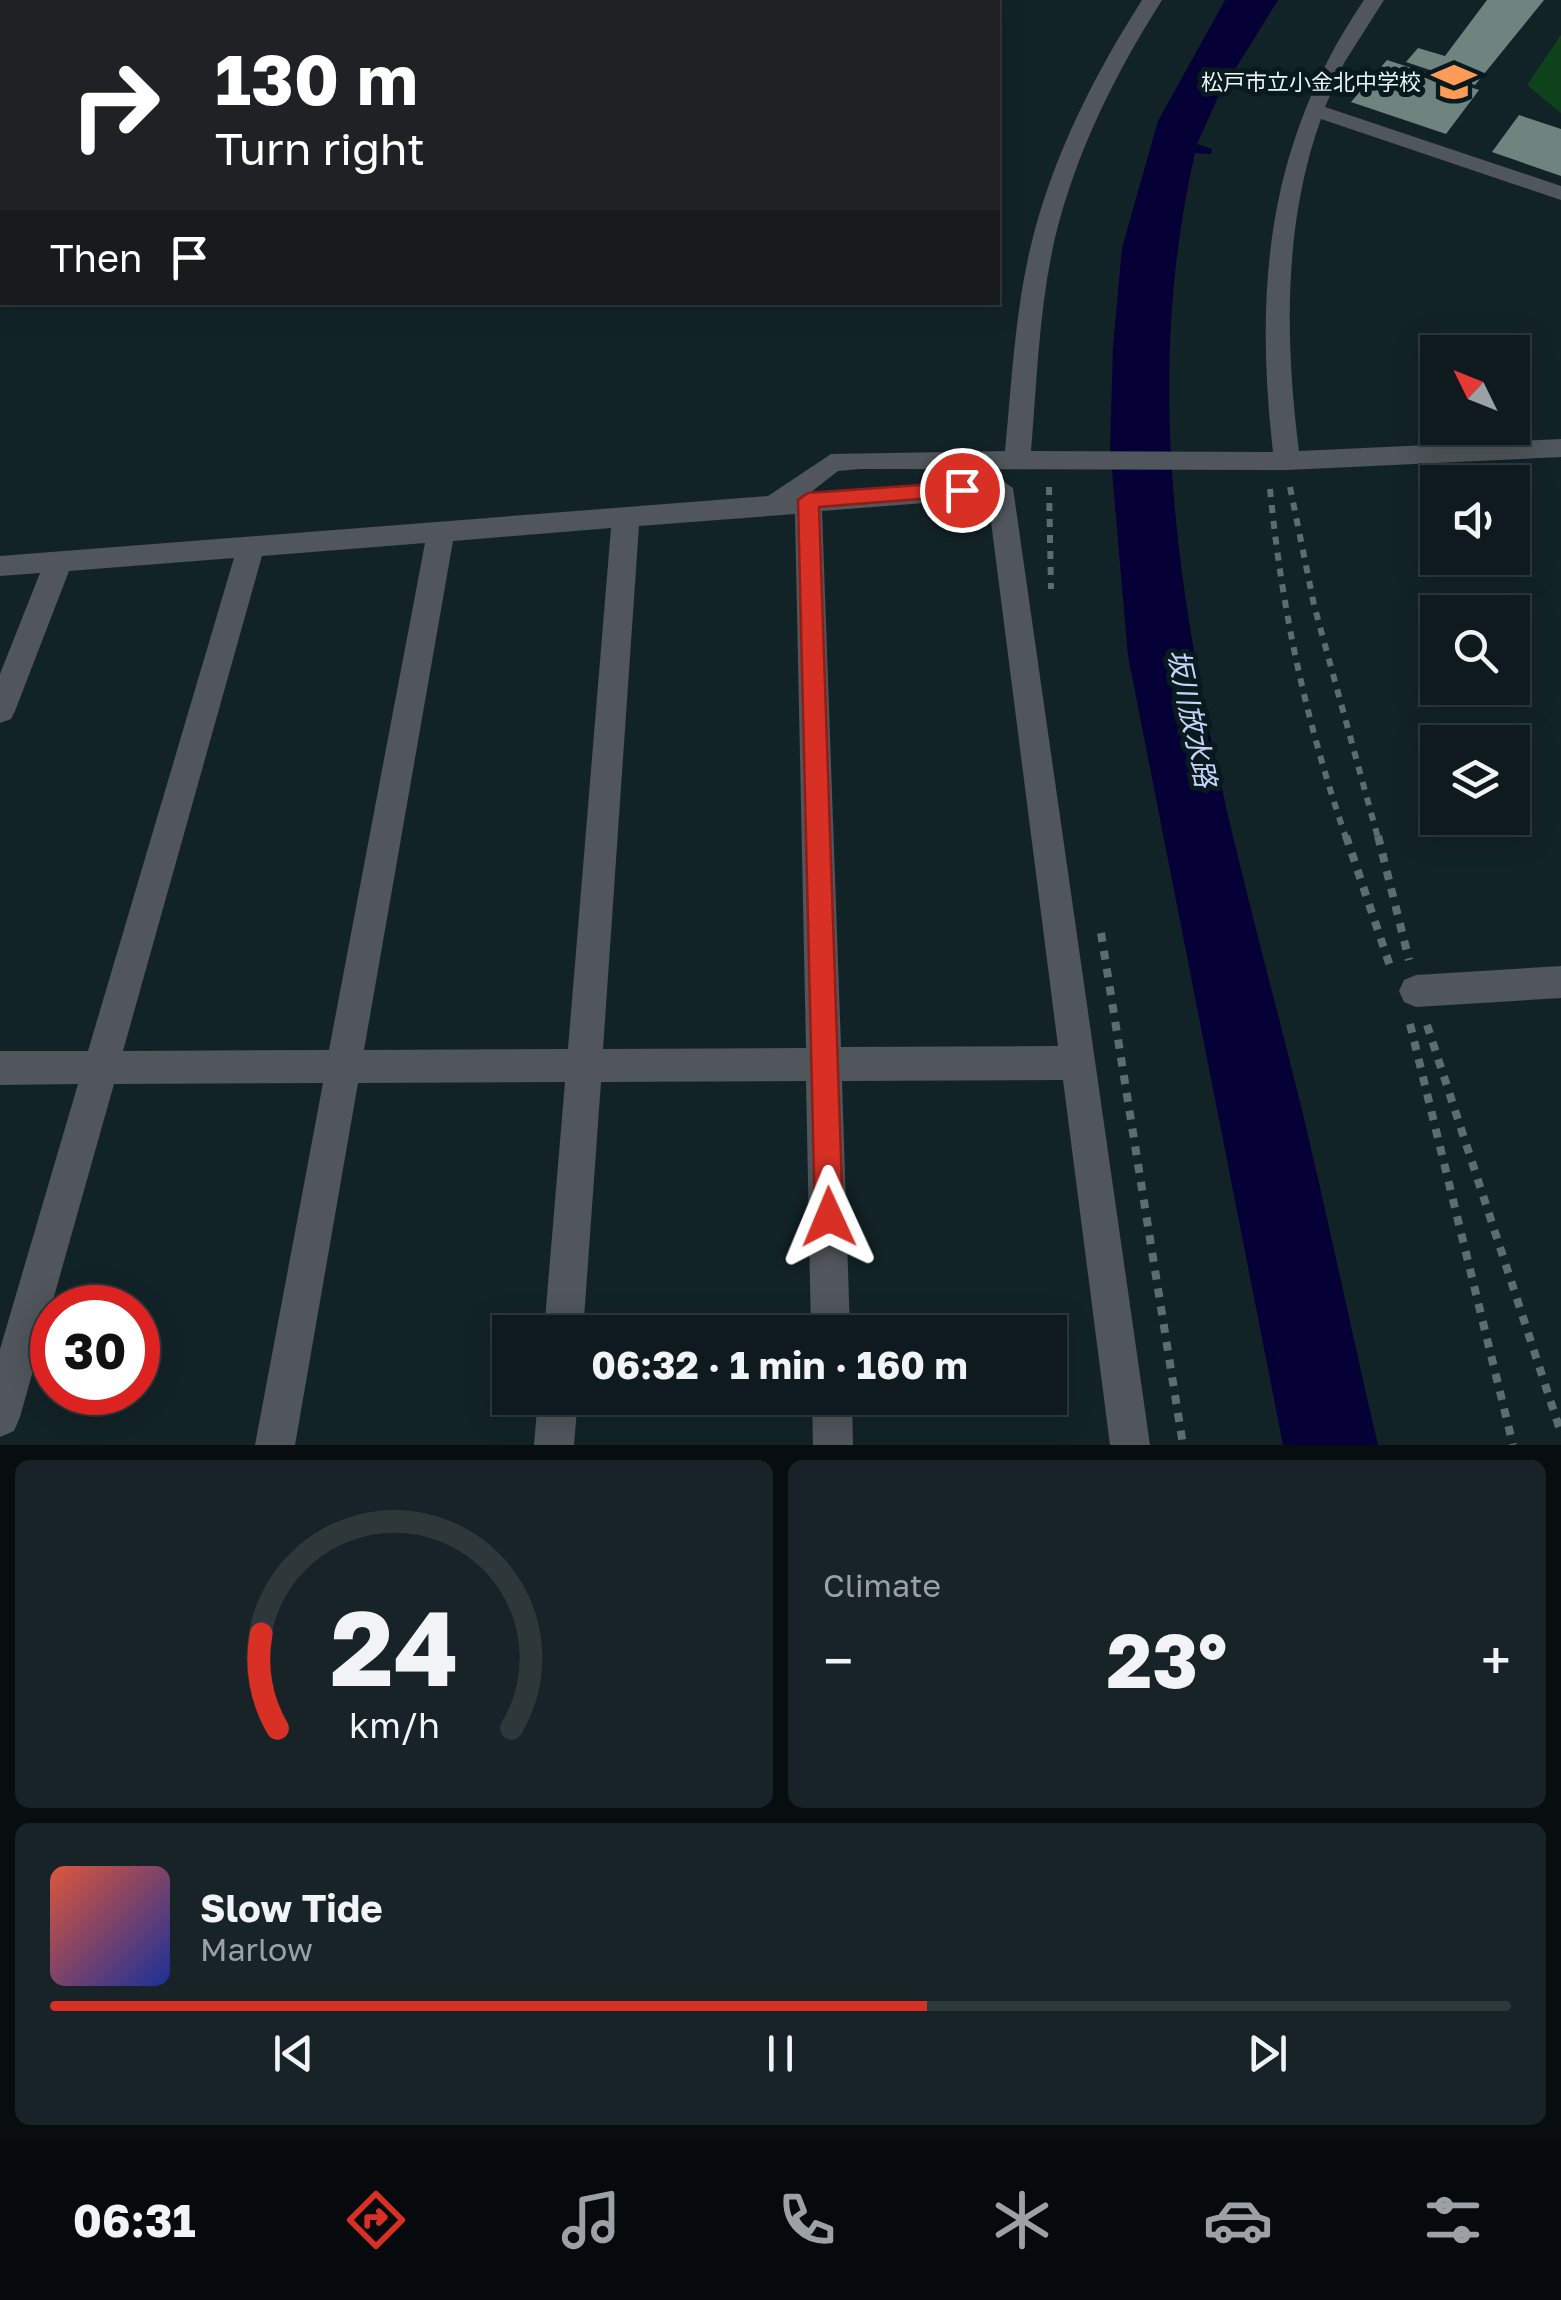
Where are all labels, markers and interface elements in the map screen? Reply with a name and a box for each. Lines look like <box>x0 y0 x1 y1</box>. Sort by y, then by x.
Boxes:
text: 130 m <box>215 36 418 120</box>
icon: right <box>50 40 180 170</box>
school or university icon: 松戸市立小金北中学校 <box>1430 58 1478 106</box>
place label: 松戸市立小金北中学校 <box>1201 68 1421 95</box>
text: Turn right <box>215 121 425 175</box>
icon: arrive <box>162 230 217 285</box>
text: Then <box>50 235 142 280</box>
north arrow <box>1420 335 1530 445</box>
map controls <box>1420 335 1530 835</box>
pin <box>920 448 1005 533</box>
icon: arrive <box>935 463 990 518</box>
button: sound <box>1420 465 1530 575</box>
button: search <box>1420 595 1530 705</box>
water label: 坂川放水路 <box>1162 646 1224 792</box>
button: layers <box>1420 725 1530 835</box>
position arrow <box>777 1165 881 1269</box>
speed limit sign: 30 <box>30 1285 160 1415</box>
text: 06:32 · 1 min · 160 m <box>591 1342 968 1387</box>
text: Climate <box>823 1566 941 1604</box>
text: 24 <box>330 1584 458 1709</box>
text: 23° <box>1107 1614 1227 1705</box>
text: − <box>823 1627 853 1693</box>
text: + <box>1481 1627 1511 1693</box>
text: km/h <box>349 1703 439 1746</box>
text: Slow Tide <box>200 1885 383 1930</box>
text: Marlow <box>200 1930 313 1968</box>
icon: previous <box>266 2026 321 2081</box>
icon: pause <box>753 2026 808 2081</box>
icon: next <box>1240 2026 1295 2081</box>
icon: directions <box>341 2185 411 2255</box>
icon: music <box>556 2185 626 2255</box>
icon: phone <box>772 2185 842 2255</box>
icon: climate <box>987 2185 1057 2255</box>
icon: car <box>1203 2185 1273 2255</box>
icon: filters <box>1418 2185 1488 2255</box>
text: 06:31 <box>73 2193 196 2247</box>

